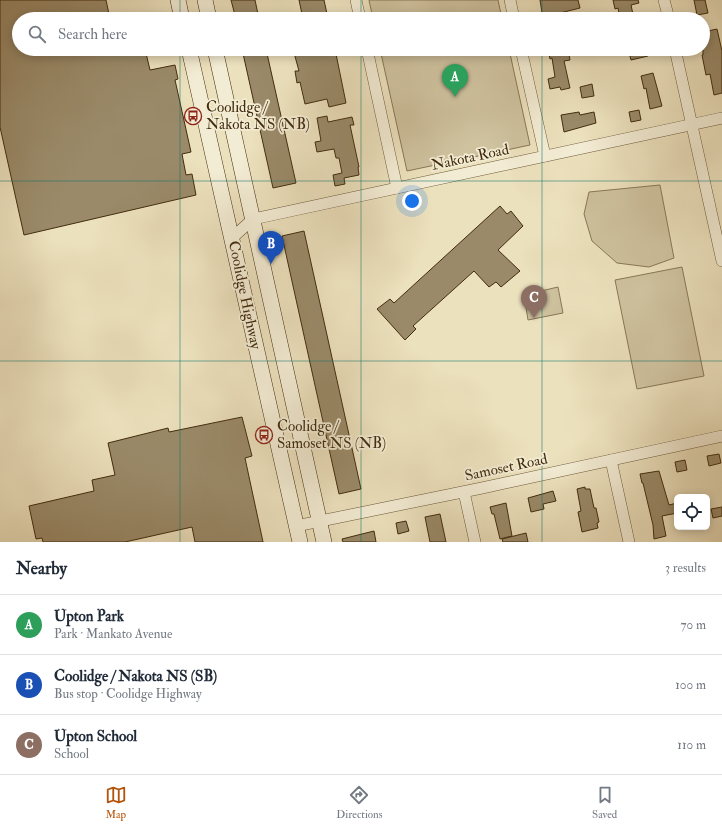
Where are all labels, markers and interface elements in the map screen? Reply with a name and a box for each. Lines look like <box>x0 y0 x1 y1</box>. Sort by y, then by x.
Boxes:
search box <box>12 12 710 56</box>
icon: search <box>26 23 48 45</box>
text: Search here <box>58 25 127 44</box>
pin: A <box>442 64 468 97</box>
place label: Coolidge / Nakota NS (NB) <box>206 98 310 134</box>
bus stop icon: Coolidge / Nakota NS (NB) <box>183 106 203 126</box>
street label: Nakota Road <box>430 140 511 175</box>
your location <box>402 191 422 211</box>
pin: B <box>258 231 284 264</box>
street label: Coolidge Highway <box>224 239 265 352</box>
pin: C <box>521 285 547 318</box>
place label: Coolidge / Samoset NS (NB) <box>277 417 386 453</box>
bus stop icon: Coolidge / Samoset NS (NB) <box>254 425 274 445</box>
street label: Samoset Road <box>463 449 550 486</box>
map controls <box>674 494 710 530</box>
button: locate <box>674 494 710 530</box>
text: Nearby <box>16 558 67 579</box>
text: 3 results <box>665 560 706 576</box>
text: Upton Park <box>54 607 124 626</box>
text: A <box>25 617 33 633</box>
text: 70 m <box>681 617 706 633</box>
text: Park · Mankato Avenue <box>54 626 173 642</box>
text: Coolidge / Nakota NS (SB) <box>54 667 217 686</box>
text: B <box>25 677 33 693</box>
text: 100 m <box>675 677 706 693</box>
text: Bus stop · Coolidge Highway <box>54 686 202 702</box>
text: Upton School <box>54 727 137 746</box>
text: C <box>24 737 34 753</box>
text: 110 m <box>677 737 706 753</box>
text: School <box>54 746 89 762</box>
tab: Map <box>105 784 127 821</box>
tab: Directions <box>336 784 383 821</box>
tab: Saved <box>592 784 617 821</box>

